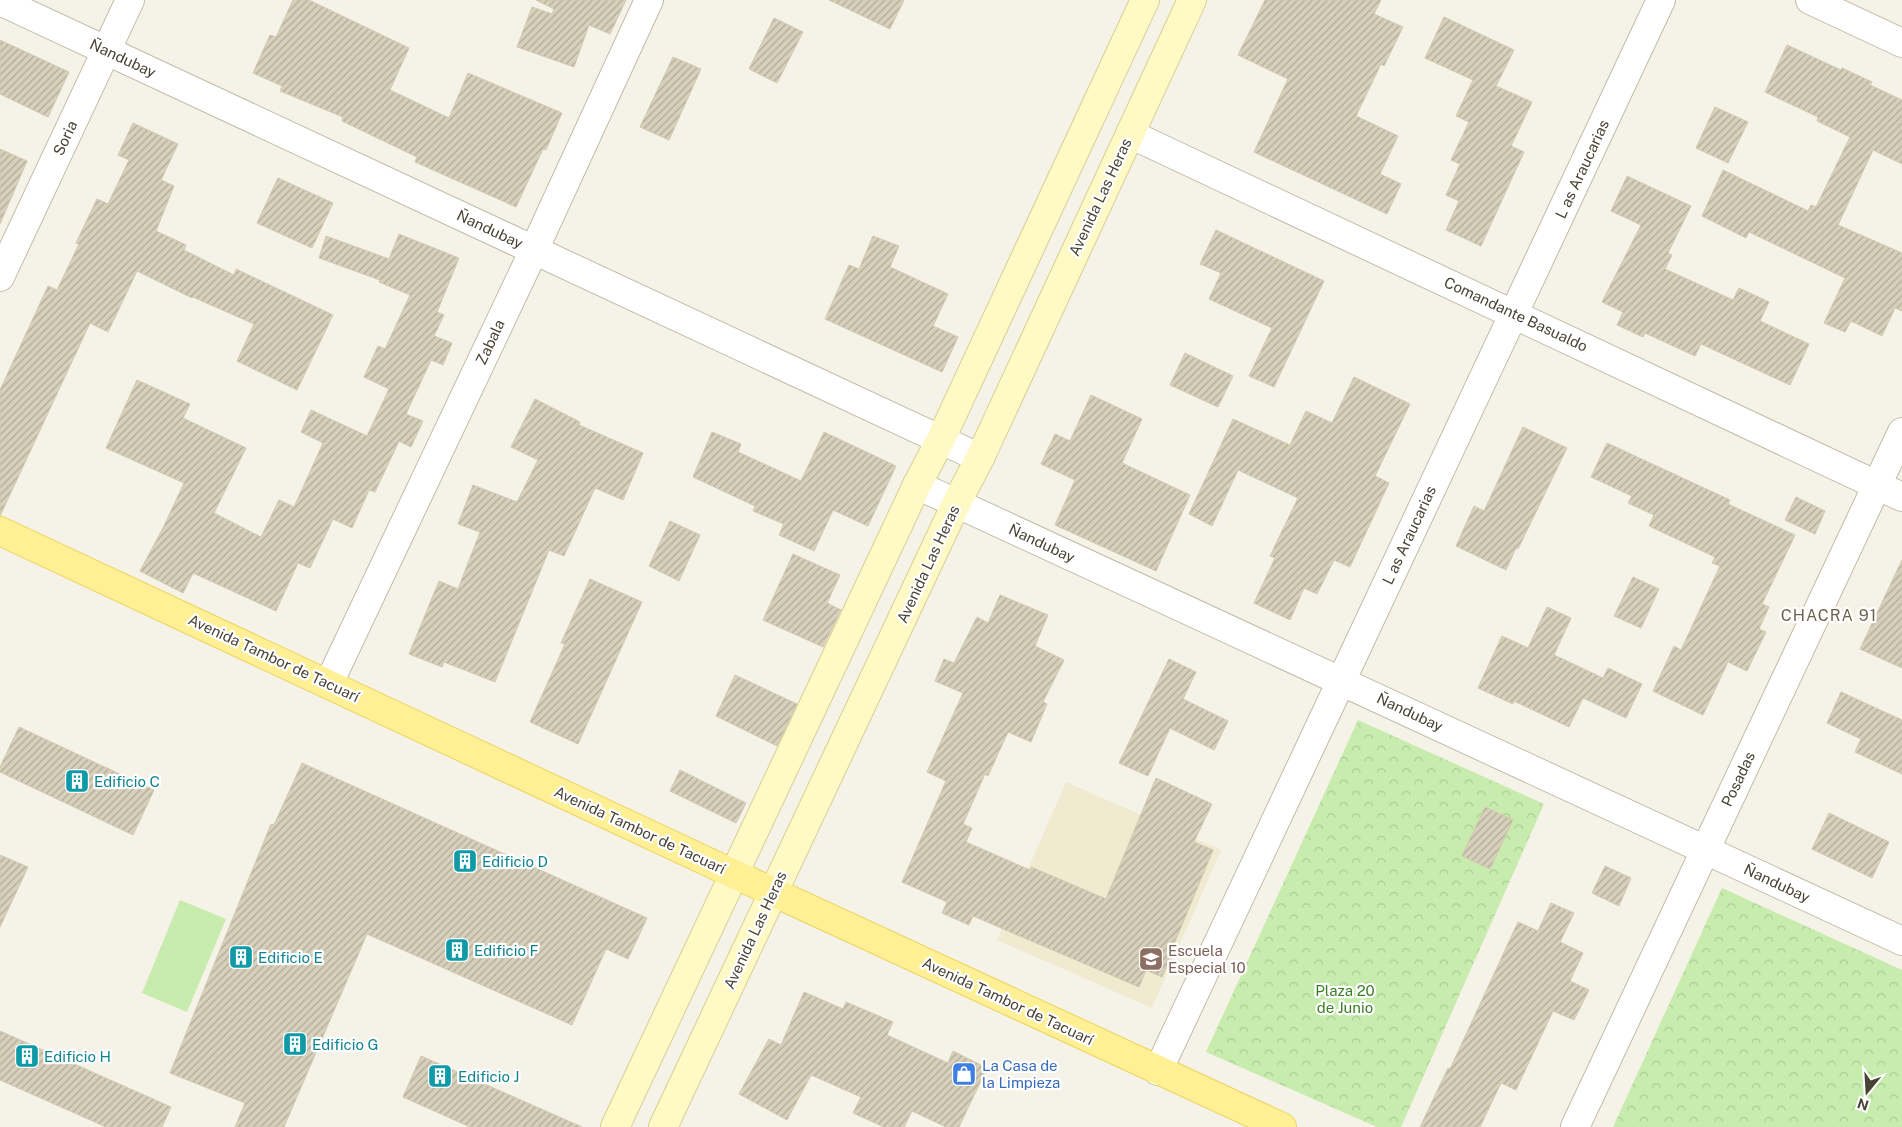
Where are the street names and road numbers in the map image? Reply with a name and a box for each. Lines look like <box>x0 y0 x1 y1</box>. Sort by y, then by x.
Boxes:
street label: Ñandubay <box>87 35 159 81</box>
street label: L as Araucarias <box>1552 117 1612 221</box>
street label: Soria <box>50 118 80 158</box>
street label: Avenida Las Heras <box>1065 135 1135 259</box>
street label: Ñandubay <box>454 206 526 252</box>
street label: Comandante Basualdo <box>1442 273 1590 355</box>
street label: Zabala <box>472 317 508 367</box>
street label: L as Araucarias <box>1379 483 1439 587</box>
street label: Avenida Las Heras <box>893 502 963 626</box>
street label: Ñandubay <box>1006 520 1078 566</box>
street label: Avenida Tambor de Tacuarí <box>186 611 363 705</box>
street label: Ñandubay <box>1374 689 1446 735</box>
street label: Posadas <box>1718 749 1758 809</box>
street label: Avenida Tambor de Tacuarí <box>552 783 729 877</box>
street label: Ñandubay <box>1741 860 1813 906</box>
street label: Avenida Las Heras <box>720 868 790 992</box>
street label: Avenida Tambor de Tacuarí <box>920 954 1097 1048</box>

